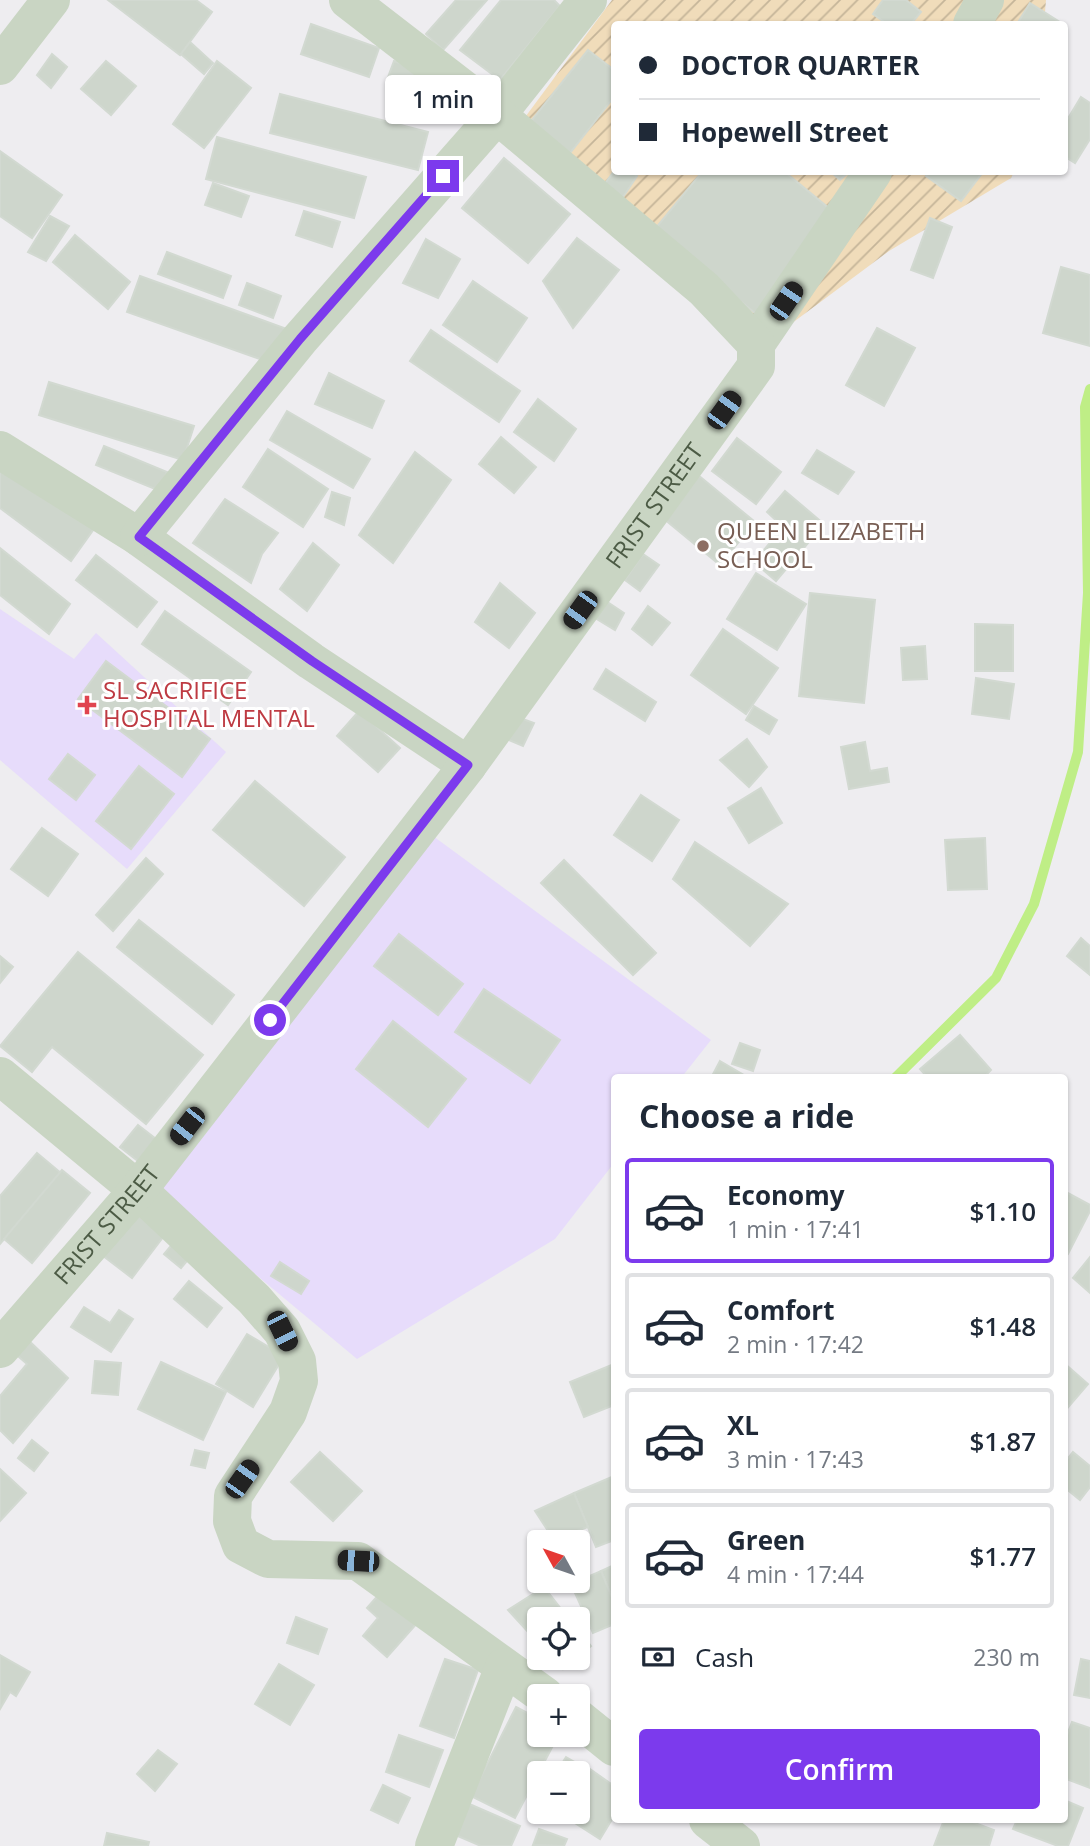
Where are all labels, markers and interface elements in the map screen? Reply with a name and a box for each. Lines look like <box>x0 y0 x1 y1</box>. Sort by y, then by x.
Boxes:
text: DOCTOR QUARTER <box>681 47 919 83</box>
callout: 1 min <box>385 74 501 124</box>
text: 1 min <box>412 83 474 115</box>
text: Hopewell Street <box>681 114 888 150</box>
route end <box>427 160 459 192</box>
car <box>766 278 807 324</box>
car <box>704 387 745 433</box>
street label: FRIST STREET <box>597 436 710 575</box>
place label: QUEEN ELIZABETH SCHOOL <box>717 514 925 575</box>
marker: QUEEN ELIZABETH SCHOOL <box>695 538 711 554</box>
car <box>560 587 601 633</box>
place label: SL SACRIFICE HOSPITAL MENTAL <box>103 673 315 734</box>
marker: SL SACRIFICE HOSPITAL MENTAL <box>77 695 97 715</box>
route start <box>254 1004 286 1036</box>
text: Choose a ride <box>639 1094 854 1137</box>
car <box>166 1103 209 1149</box>
street label: FRIST STREET <box>46 1157 167 1291</box>
text: Economy <box>727 1177 845 1213</box>
icon: car <box>643 1179 706 1242</box>
text: $1.10 <box>969 1193 1036 1229</box>
text: 1 min · 17:41 <box>727 1213 864 1245</box>
text: Comfort <box>727 1292 834 1328</box>
icon: car <box>643 1294 706 1357</box>
car <box>264 1308 301 1354</box>
text: $1.48 <box>969 1308 1036 1344</box>
text: 2 min · 17:42 <box>727 1328 864 1360</box>
text: XL <box>727 1407 759 1443</box>
icon: car <box>643 1409 706 1472</box>
text: $1.87 <box>969 1423 1036 1459</box>
text: 3 min · 17:43 <box>727 1443 864 1475</box>
car <box>222 1456 263 1502</box>
text: Green <box>727 1522 805 1558</box>
icon: car <box>643 1524 706 1587</box>
north arrow <box>527 1530 590 1592</box>
map controls <box>527 1530 590 1824</box>
text: $1.77 <box>969 1538 1036 1574</box>
car <box>337 1549 380 1573</box>
text: 4 min · 17:44 <box>727 1558 864 1590</box>
button: locate <box>527 1607 590 1670</box>
icon: cash <box>639 1638 677 1676</box>
text: Cash <box>695 1639 754 1675</box>
text: 230 m <box>973 1641 1040 1673</box>
button: + <box>527 1684 590 1747</box>
button: Confirm <box>639 1729 1040 1809</box>
button: − <box>527 1761 590 1824</box>

